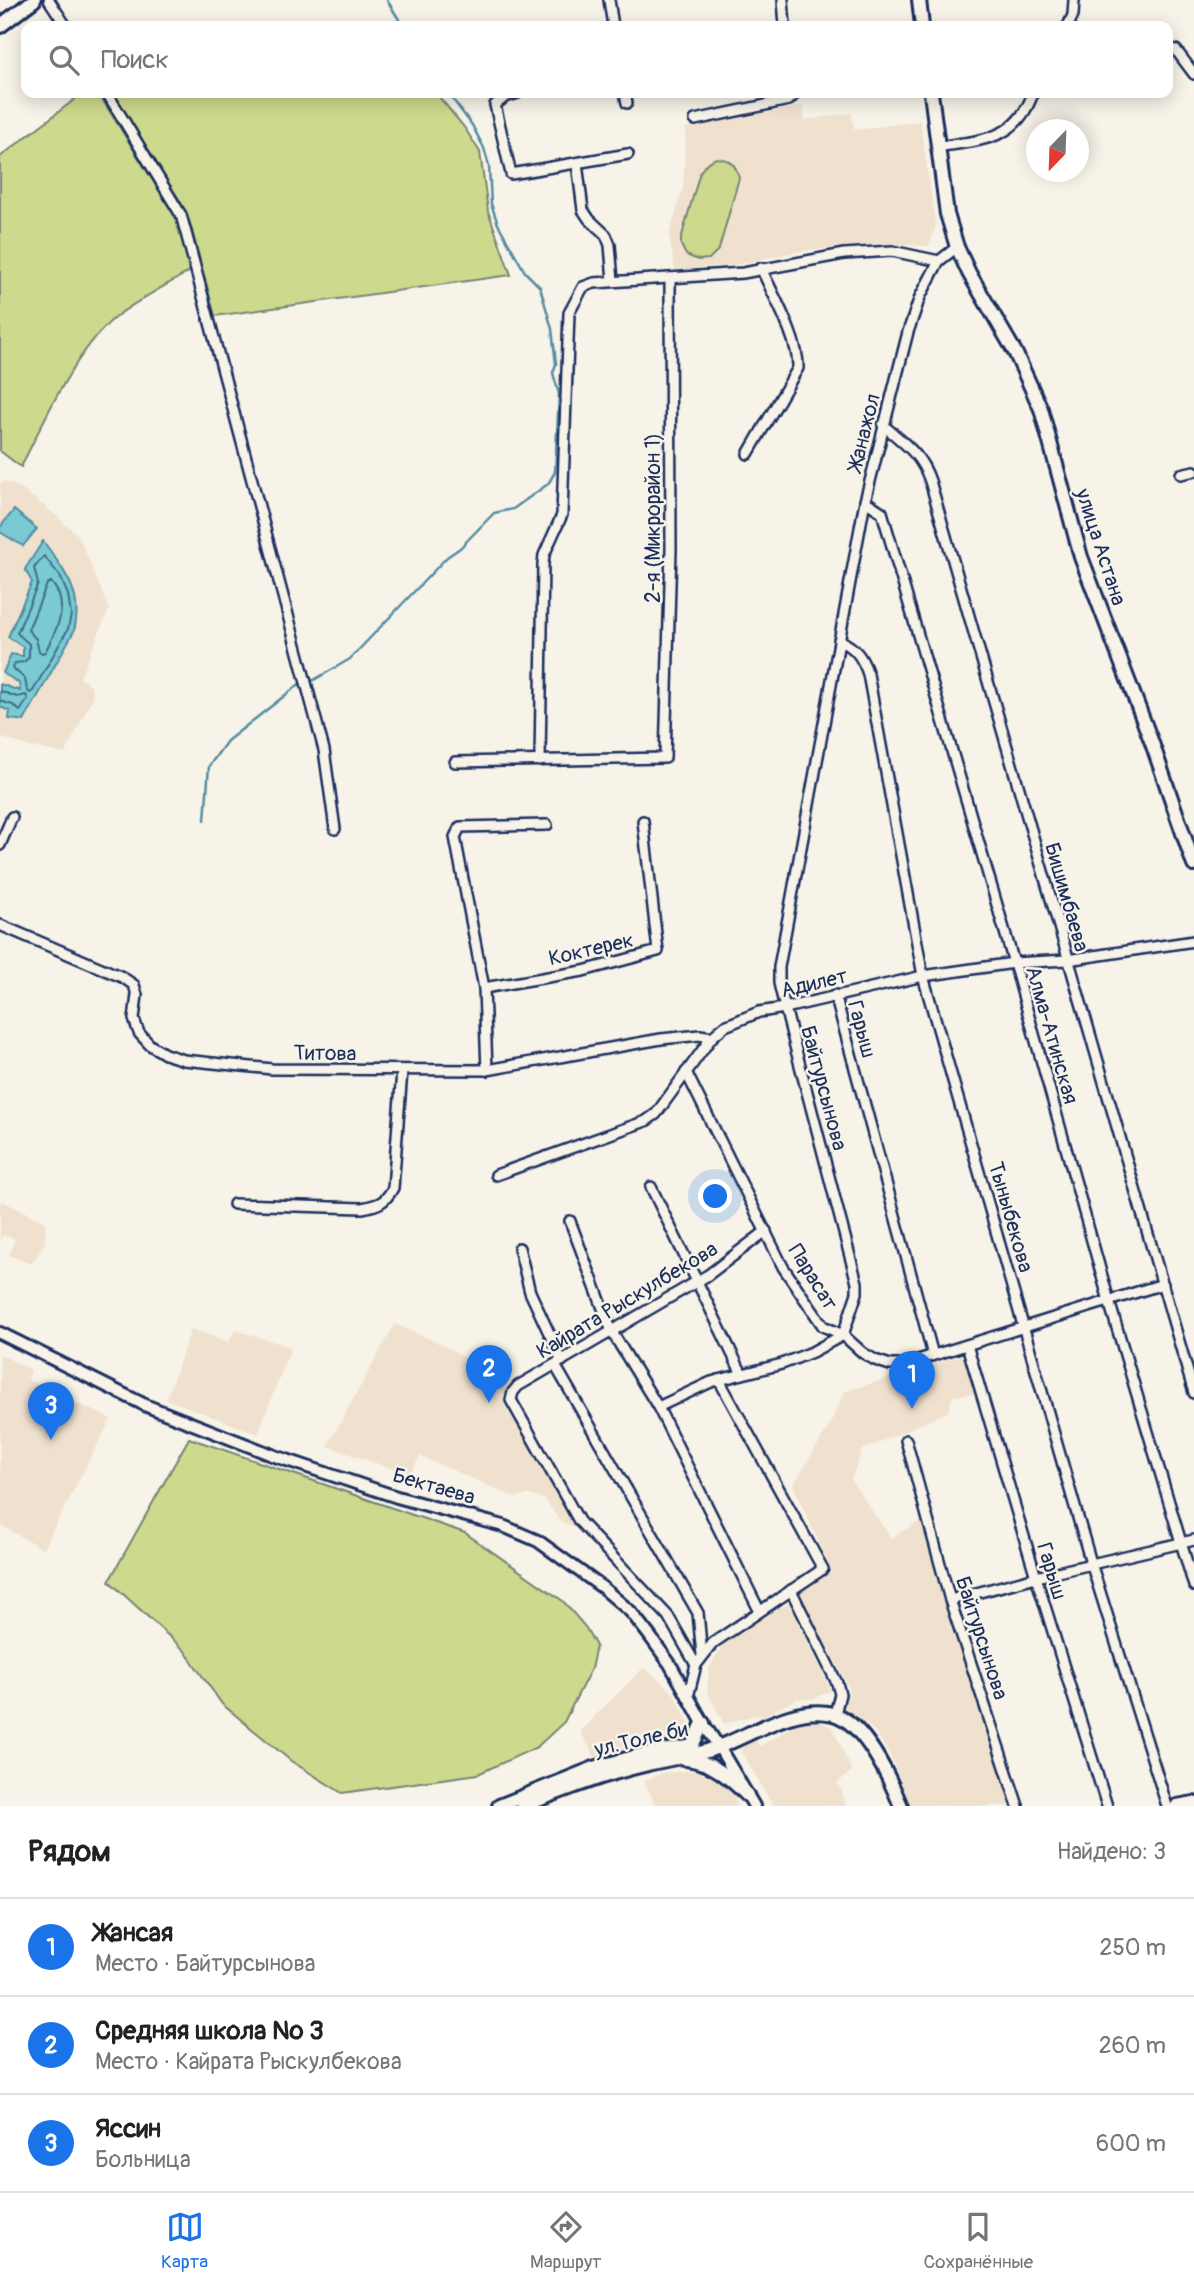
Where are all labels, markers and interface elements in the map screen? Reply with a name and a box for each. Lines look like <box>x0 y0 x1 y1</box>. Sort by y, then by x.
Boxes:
search box <box>21 21 1173 98</box>
icon: search <box>45 41 83 79</box>
text: Поиск <box>101 44 169 76</box>
north arrow <box>1026 119 1089 182</box>
street label: Жанажол <box>841 391 887 476</box>
street label: 2-я (Микрорайон 1) <box>640 433 667 603</box>
street label: улица Астана <box>1069 484 1132 609</box>
street label: Бишимбаева <box>1038 839 1095 955</box>
street label: Коктерек <box>546 927 636 972</box>
street label: Адилет <box>778 963 850 1004</box>
street label: Алма-Атинская <box>1019 963 1084 1107</box>
street label: Гарыш <box>841 998 882 1061</box>
street label: Байтурсынова <box>794 1023 853 1153</box>
street label: Титова <box>293 1039 357 1068</box>
street label: Тыныбекова <box>982 1159 1039 1276</box>
your location <box>698 1179 732 1213</box>
street label: Кайрата Рыскулбекова <box>532 1236 723 1365</box>
street label: Парасат <box>782 1239 844 1316</box>
pin: 2 <box>466 1345 512 1403</box>
pin: 1 <box>889 1351 935 1409</box>
pin: 3 <box>28 1382 74 1440</box>
street label: Бектаева <box>390 1462 478 1511</box>
street label: Гарыш <box>1030 1539 1073 1603</box>
street label: Байтурсынова <box>949 1573 1014 1703</box>
street label: ул.Толе би <box>591 1716 690 1764</box>
text: Рядом <box>28 1833 111 1870</box>
text: Найдено: 3 <box>1057 1837 1166 1866</box>
text: Жансая <box>95 1917 173 1949</box>
text: 1 <box>47 1933 56 1962</box>
text: 250 m <box>1100 1933 1166 1962</box>
text: Место · Байтурсынова <box>95 1949 315 1978</box>
text: Средняя школа № 3 <box>95 2015 324 2047</box>
text: 2 <box>45 2031 57 2060</box>
text: 260 m <box>1099 2031 1166 2060</box>
text: Место · Кайрата Рыскулбекова <box>95 2047 402 2076</box>
text: Яссин <box>95 2113 161 2145</box>
text: 3 <box>45 2129 57 2158</box>
text: 600 m <box>1096 2129 1166 2158</box>
text: Больница <box>95 2145 191 2174</box>
tab: Карта <box>161 2208 208 2274</box>
tab: Маршрут <box>530 2208 602 2274</box>
tab: Сохранённые <box>923 2208 1033 2274</box>

